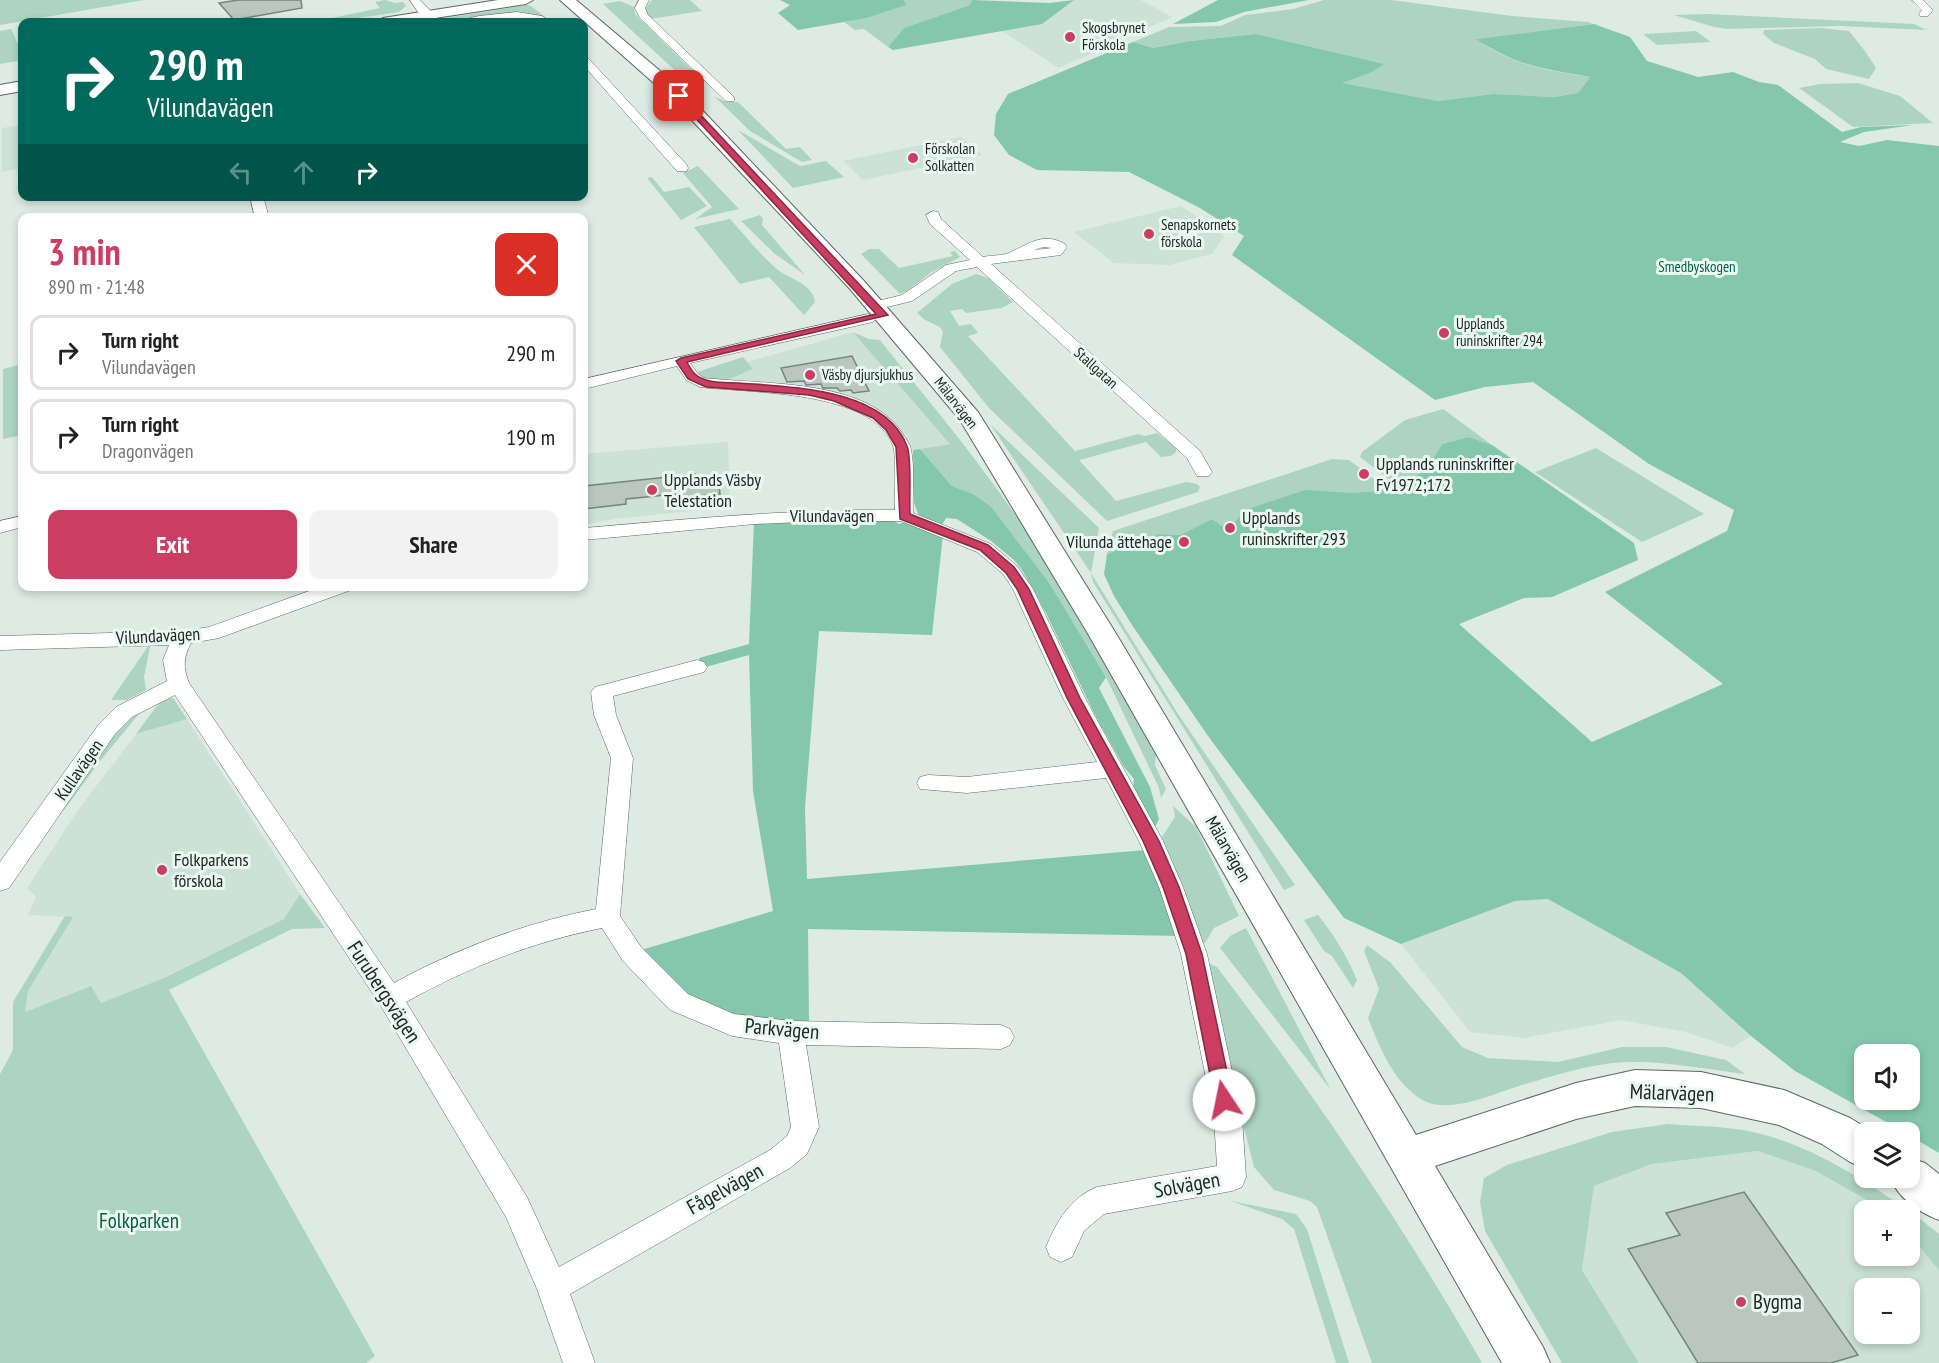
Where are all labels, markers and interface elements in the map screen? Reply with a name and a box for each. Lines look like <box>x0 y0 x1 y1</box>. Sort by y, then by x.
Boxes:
place label: Skogsbrynet Förskola <box>1082 18 1145 54</box>
marker: Skogsbrynet Förskola <box>1063 30 1077 44</box>
text: 290 m <box>147 37 244 92</box>
icon: right <box>48 42 126 120</box>
pin <box>653 70 704 121</box>
icon: arrive <box>662 79 695 112</box>
text: Vilundavägen <box>147 90 274 124</box>
place label: Förskolan Solkatten <box>925 139 975 175</box>
marker: Förskolan Solkatten <box>906 151 920 165</box>
icon: left <box>224 156 257 189</box>
icon: ahead <box>287 156 320 189</box>
icon: right <box>350 156 383 189</box>
place label: Senapskornets förskola <box>1161 215 1236 251</box>
marker: Senapskornets förskola <box>1142 227 1156 241</box>
text: 3 min <box>48 228 121 275</box>
button: close <box>495 233 558 296</box>
park label: Smedbyskogen <box>1658 257 1736 276</box>
text: 890 m · 21:48 <box>48 274 145 300</box>
place label: Upplands runinskrifter 294 <box>1456 314 1543 350</box>
text: Turn right <box>102 326 179 354</box>
marker: Upplands runinskrifter 294 <box>1437 326 1451 340</box>
icon: right <box>51 336 84 369</box>
text: 290 m <box>506 339 555 367</box>
street label: Stallgatan <box>1070 343 1122 392</box>
text: Vilundavägen <box>102 354 196 380</box>
place label: Väsby djursjukhus <box>821 365 913 384</box>
marker: Väsby djursjukhus <box>803 368 817 382</box>
street label: Mälarvägen <box>930 373 982 432</box>
text: Turn right <box>102 410 179 438</box>
icon: right <box>51 420 84 453</box>
text: 190 m <box>506 423 555 451</box>
text: Dragonvägen <box>102 438 193 464</box>
place label: Upplands runinskrifter Fv1972;172 <box>1376 452 1514 496</box>
marker: Upplands runinskrifter Fv1972;172 <box>1357 467 1371 481</box>
place label: Upplands Väsby Telestation <box>664 468 761 512</box>
marker: Upplands Väsby Telestation <box>645 483 659 497</box>
street label: Vilundavägen <box>789 504 874 527</box>
place label: Upplands runinskrifter 293 <box>1242 506 1346 550</box>
button: Exit <box>48 510 297 579</box>
button: Share <box>309 510 558 579</box>
marker: Upplands runinskrifter 293 <box>1223 521 1237 535</box>
place label: Vilunda ättehage <box>1065 530 1172 553</box>
marker: Vilunda ättehage <box>1177 535 1191 549</box>
street label: Vilundavägen <box>114 622 201 649</box>
street label: Kullavägen <box>49 735 108 805</box>
street label: Mälarvägen <box>1200 812 1256 886</box>
place label: Folkparkens förskola <box>174 848 249 892</box>
marker: Folkparkens förskola <box>155 863 169 877</box>
street label: Furubergsvägen <box>342 936 427 1048</box>
street label: Parkvägen <box>744 1012 820 1045</box>
map controls <box>1854 1044 1920 1344</box>
button: sound <box>1854 1044 1920 1110</box>
position arrow <box>1192 1068 1256 1132</box>
street label: Mälarvägen <box>1629 1078 1715 1107</box>
button: layers <box>1854 1122 1920 1188</box>
street label: Fågelvägen <box>682 1157 768 1221</box>
street label: Solvägen <box>1152 1165 1222 1204</box>
button: + <box>1854 1200 1920 1266</box>
park label: Folkparken <box>99 1207 179 1234</box>
button: − <box>1854 1278 1920 1344</box>
place label: Bygma <box>1753 1288 1802 1315</box>
marker: Bygma <box>1734 1295 1748 1309</box>

